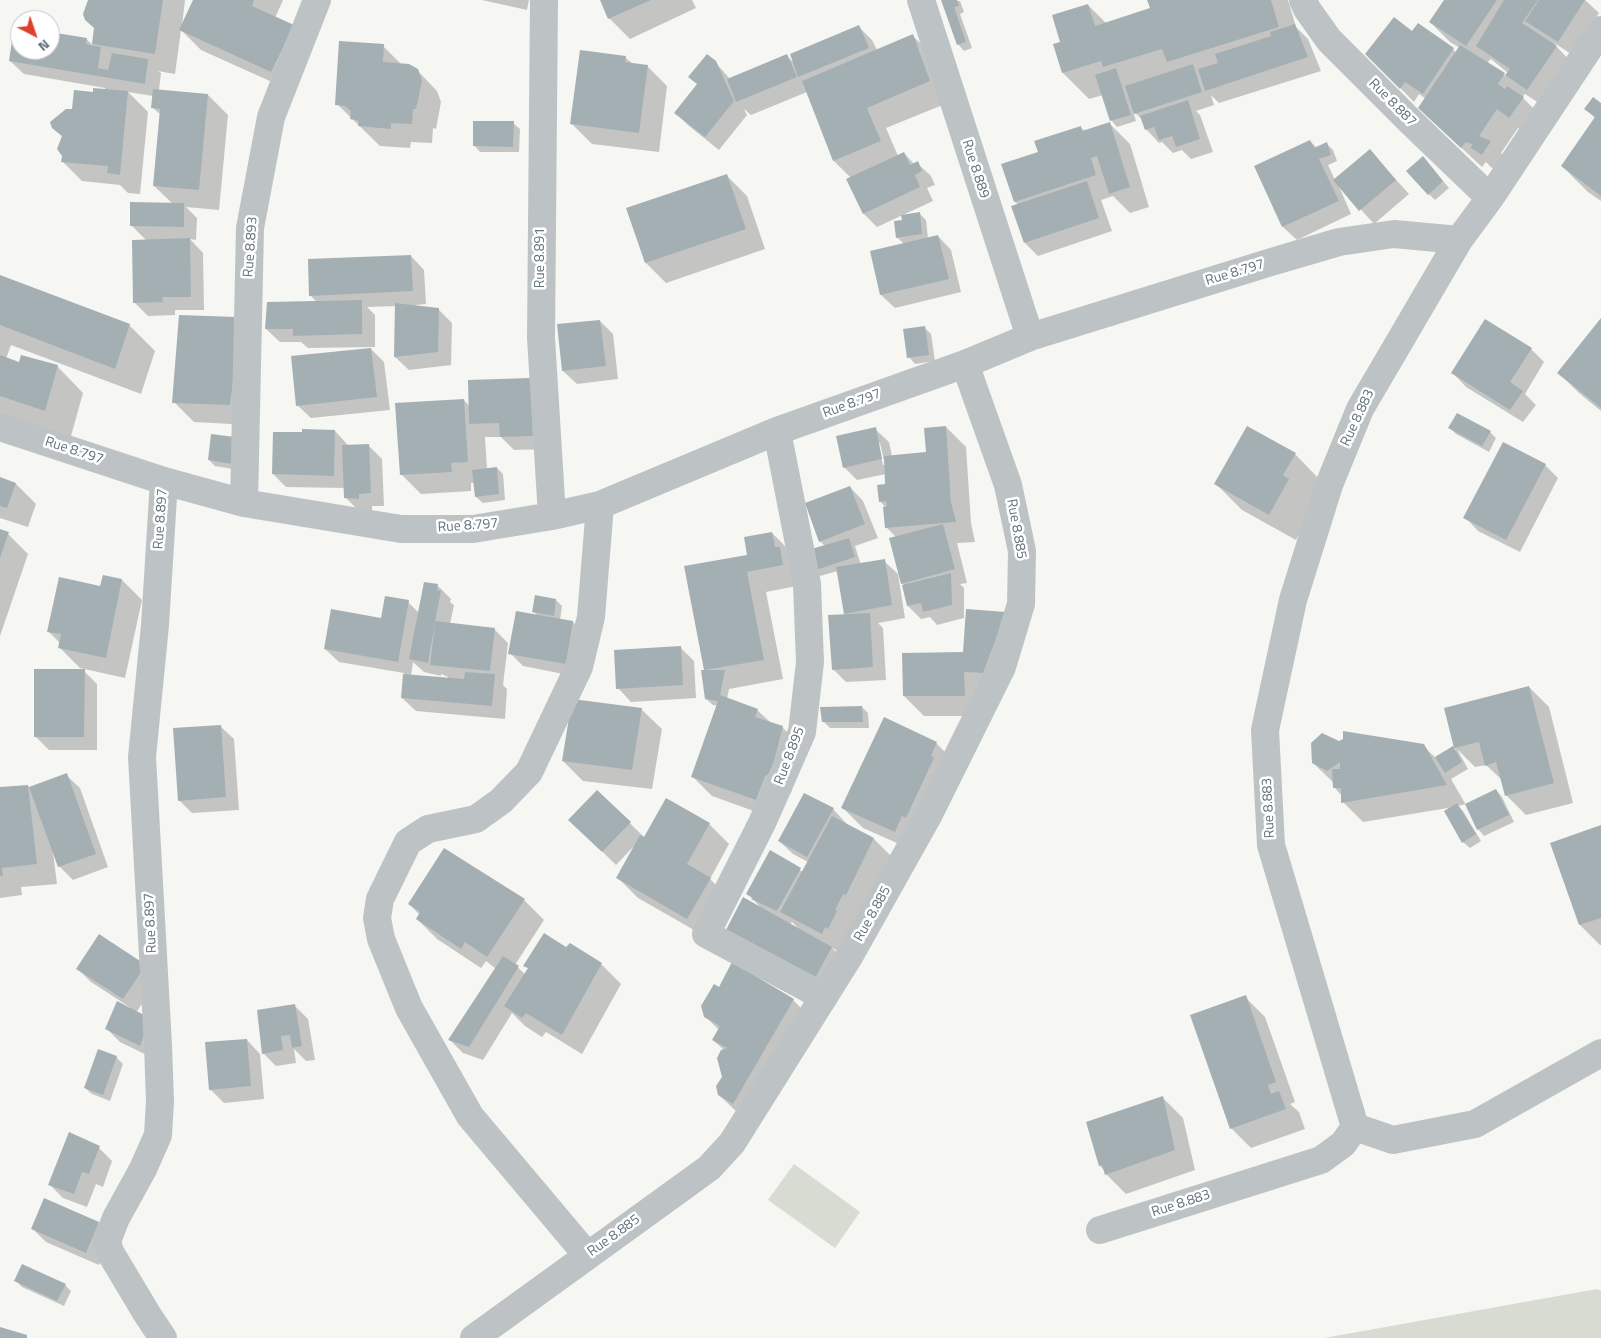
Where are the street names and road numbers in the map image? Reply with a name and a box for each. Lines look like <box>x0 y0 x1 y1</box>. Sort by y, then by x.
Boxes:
street label: Rue 8.887 <box>1365 76 1419 130</box>
street label: Rue 8.889 <box>958 138 992 200</box>
street label: Rue 8.893 <box>241 216 261 278</box>
street label: Rue 8.891 <box>533 228 549 288</box>
street label: Rue 8.797 <box>1204 256 1266 290</box>
street label: Rue 8.797 <box>821 386 883 422</box>
street label: Rue 8.883 <box>1338 387 1378 449</box>
street label: Rue 8.797 <box>43 434 105 468</box>
street label: Rue 8.897 <box>151 488 171 550</box>
street label: Rue 8.885 <box>1002 498 1030 560</box>
street label: Rue 8.797 <box>437 516 499 536</box>
street label: Rue 8.895 <box>771 725 809 787</box>
street label: Rue 8.883 <box>1259 777 1279 839</box>
street label: Rue 8.885 <box>851 883 895 945</box>
street label: Rue 8.897 <box>141 892 161 954</box>
street label: Rue 8.883 <box>1150 1187 1212 1221</box>
street label: Rue 8.885 <box>585 1211 643 1261</box>

